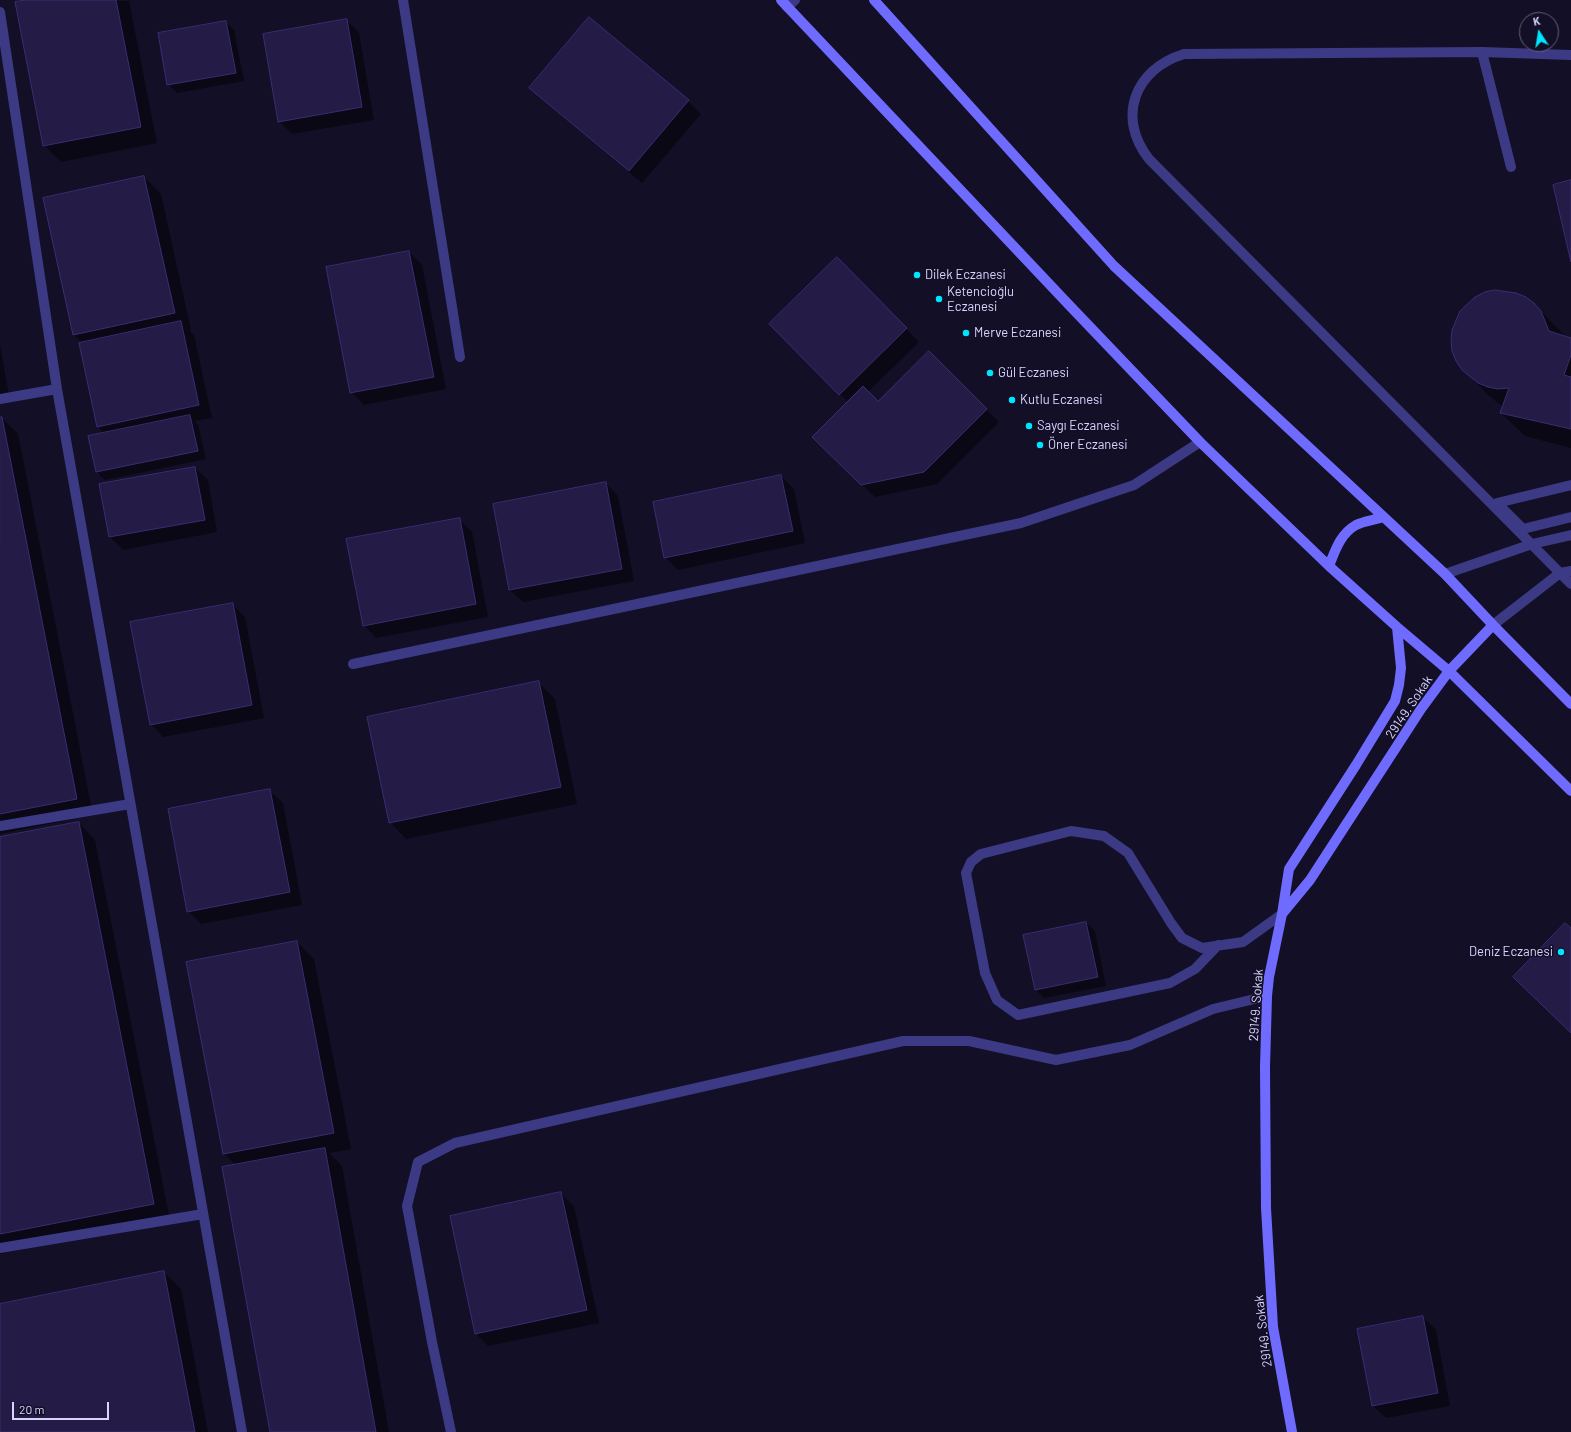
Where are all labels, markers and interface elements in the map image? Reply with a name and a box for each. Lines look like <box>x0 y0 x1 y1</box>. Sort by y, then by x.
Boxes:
north arrow <box>1519 12 1559 52</box>
text: K <box>1532 14 1541 28</box>
place label: Dilek Eczanesi <box>925 267 1006 283</box>
marker: Dilek Eczanesi <box>912 270 922 280</box>
place label: Ketencioğlu Eczanesi <box>947 284 1014 315</box>
marker: Ketencioğlu Eczanesi <box>934 294 944 304</box>
place label: Merve Eczanesi <box>974 325 1061 341</box>
marker: Merve Eczanesi <box>961 328 971 338</box>
place label: Gül Eczanesi <box>998 365 1069 381</box>
marker: Gül Eczanesi <box>985 368 995 378</box>
place label: Kutlu Eczanesi <box>1020 392 1103 408</box>
marker: Kutlu Eczanesi <box>1007 395 1017 405</box>
place label: Saygı Eczanesi <box>1037 418 1120 434</box>
marker: Saygı Eczanesi <box>1024 421 1034 431</box>
place label: Öner Eczanesi <box>1048 437 1128 453</box>
marker: Öner Eczanesi <box>1035 440 1045 450</box>
street label: 29149. Sokak <box>1382 673 1436 741</box>
place label: Deniz Eczanesi <box>1469 944 1553 960</box>
marker: Deniz Eczanesi <box>1556 947 1566 957</box>
street label: 29149. Sokak <box>1246 968 1266 1042</box>
street label: 29149. Sokak <box>1251 1294 1275 1368</box>
scale bar <box>14 1394 111 1420</box>
text: 20 m <box>19 1402 45 1416</box>

